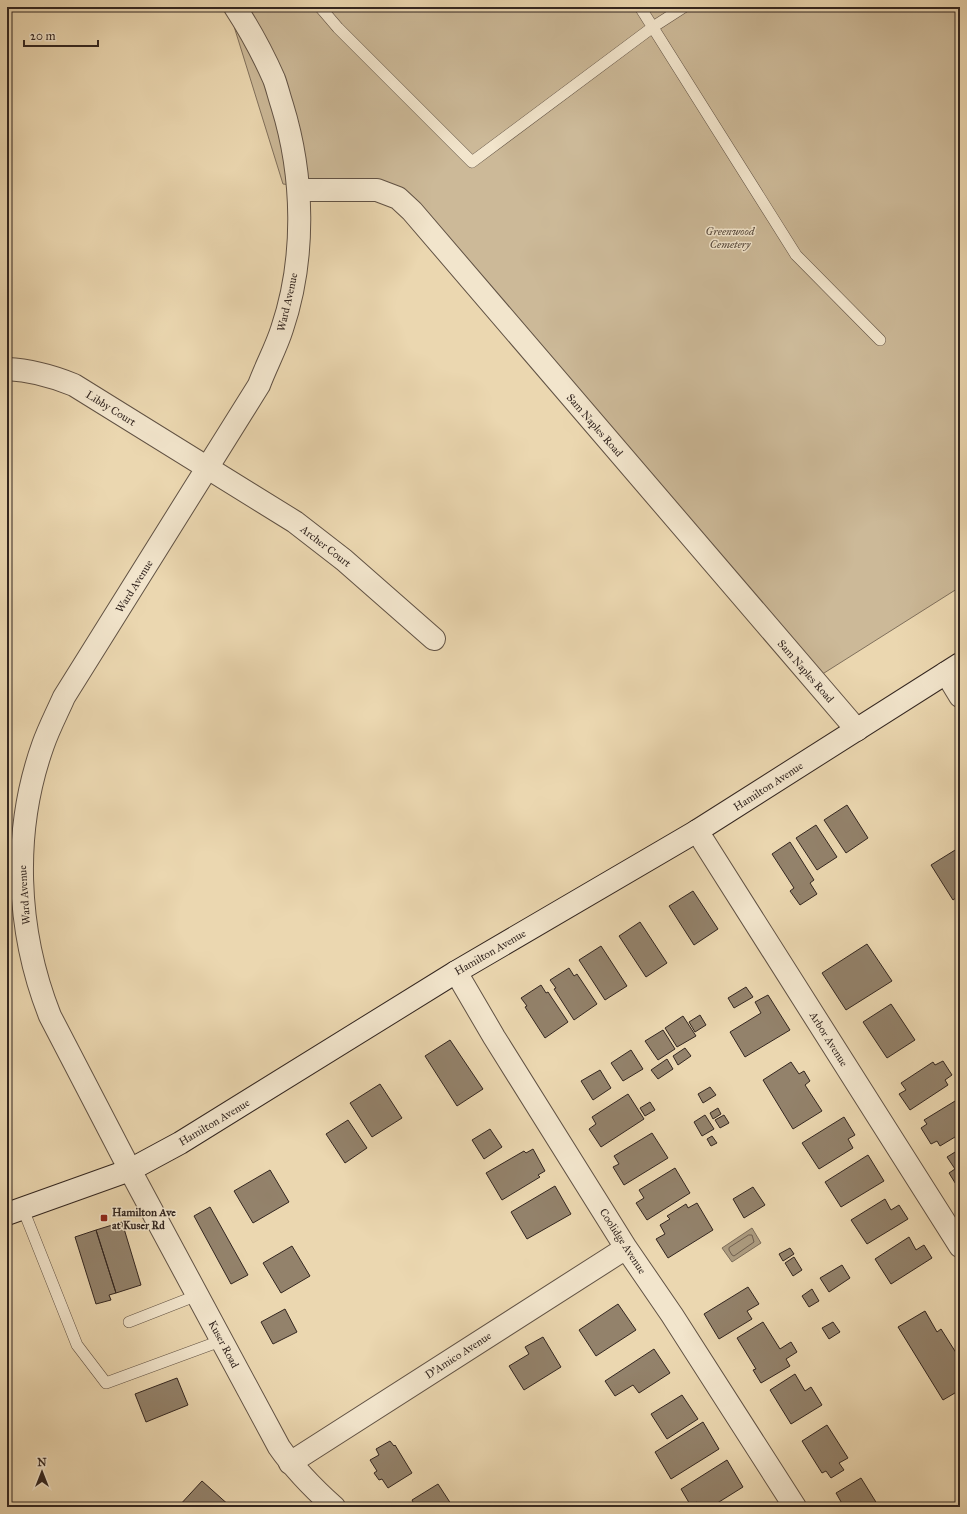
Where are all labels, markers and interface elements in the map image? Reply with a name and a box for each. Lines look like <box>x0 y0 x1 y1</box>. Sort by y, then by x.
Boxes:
scale bar <box>24 22 98 48</box>
text: 20 m <box>30 29 56 43</box>
park label: Greenwood Cemetery <box>706 225 756 251</box>
street label: Ward Avenue <box>274 271 301 333</box>
street label: Libby Court <box>83 388 138 429</box>
street label: Sam Naples Road <box>564 391 626 460</box>
street label: Archer Court <box>297 522 354 570</box>
street label: Ward Avenue <box>113 557 156 615</box>
street label: Sam Naples Road <box>775 637 837 706</box>
street label: Hamilton Avenue <box>731 759 806 814</box>
street label: Ward Avenue <box>16 864 33 925</box>
street label: Hamilton Avenue <box>452 927 529 978</box>
street label: Arbor Avenue <box>806 1009 851 1069</box>
street label: Hamilton Avenue <box>177 1096 252 1149</box>
place label: Hamilton Ave at Kuser Rd <box>112 1206 176 1232</box>
street label: Coolidge Avenue <box>597 1206 649 1277</box>
marker: Hamilton Ave at Kuser Rd <box>99 1213 109 1223</box>
street label: Kuser Road <box>206 1318 242 1371</box>
street label: D'Amico Avenue <box>423 1329 494 1382</box>
north arrow <box>22 1452 62 1492</box>
text: N <box>37 1456 47 1469</box>

